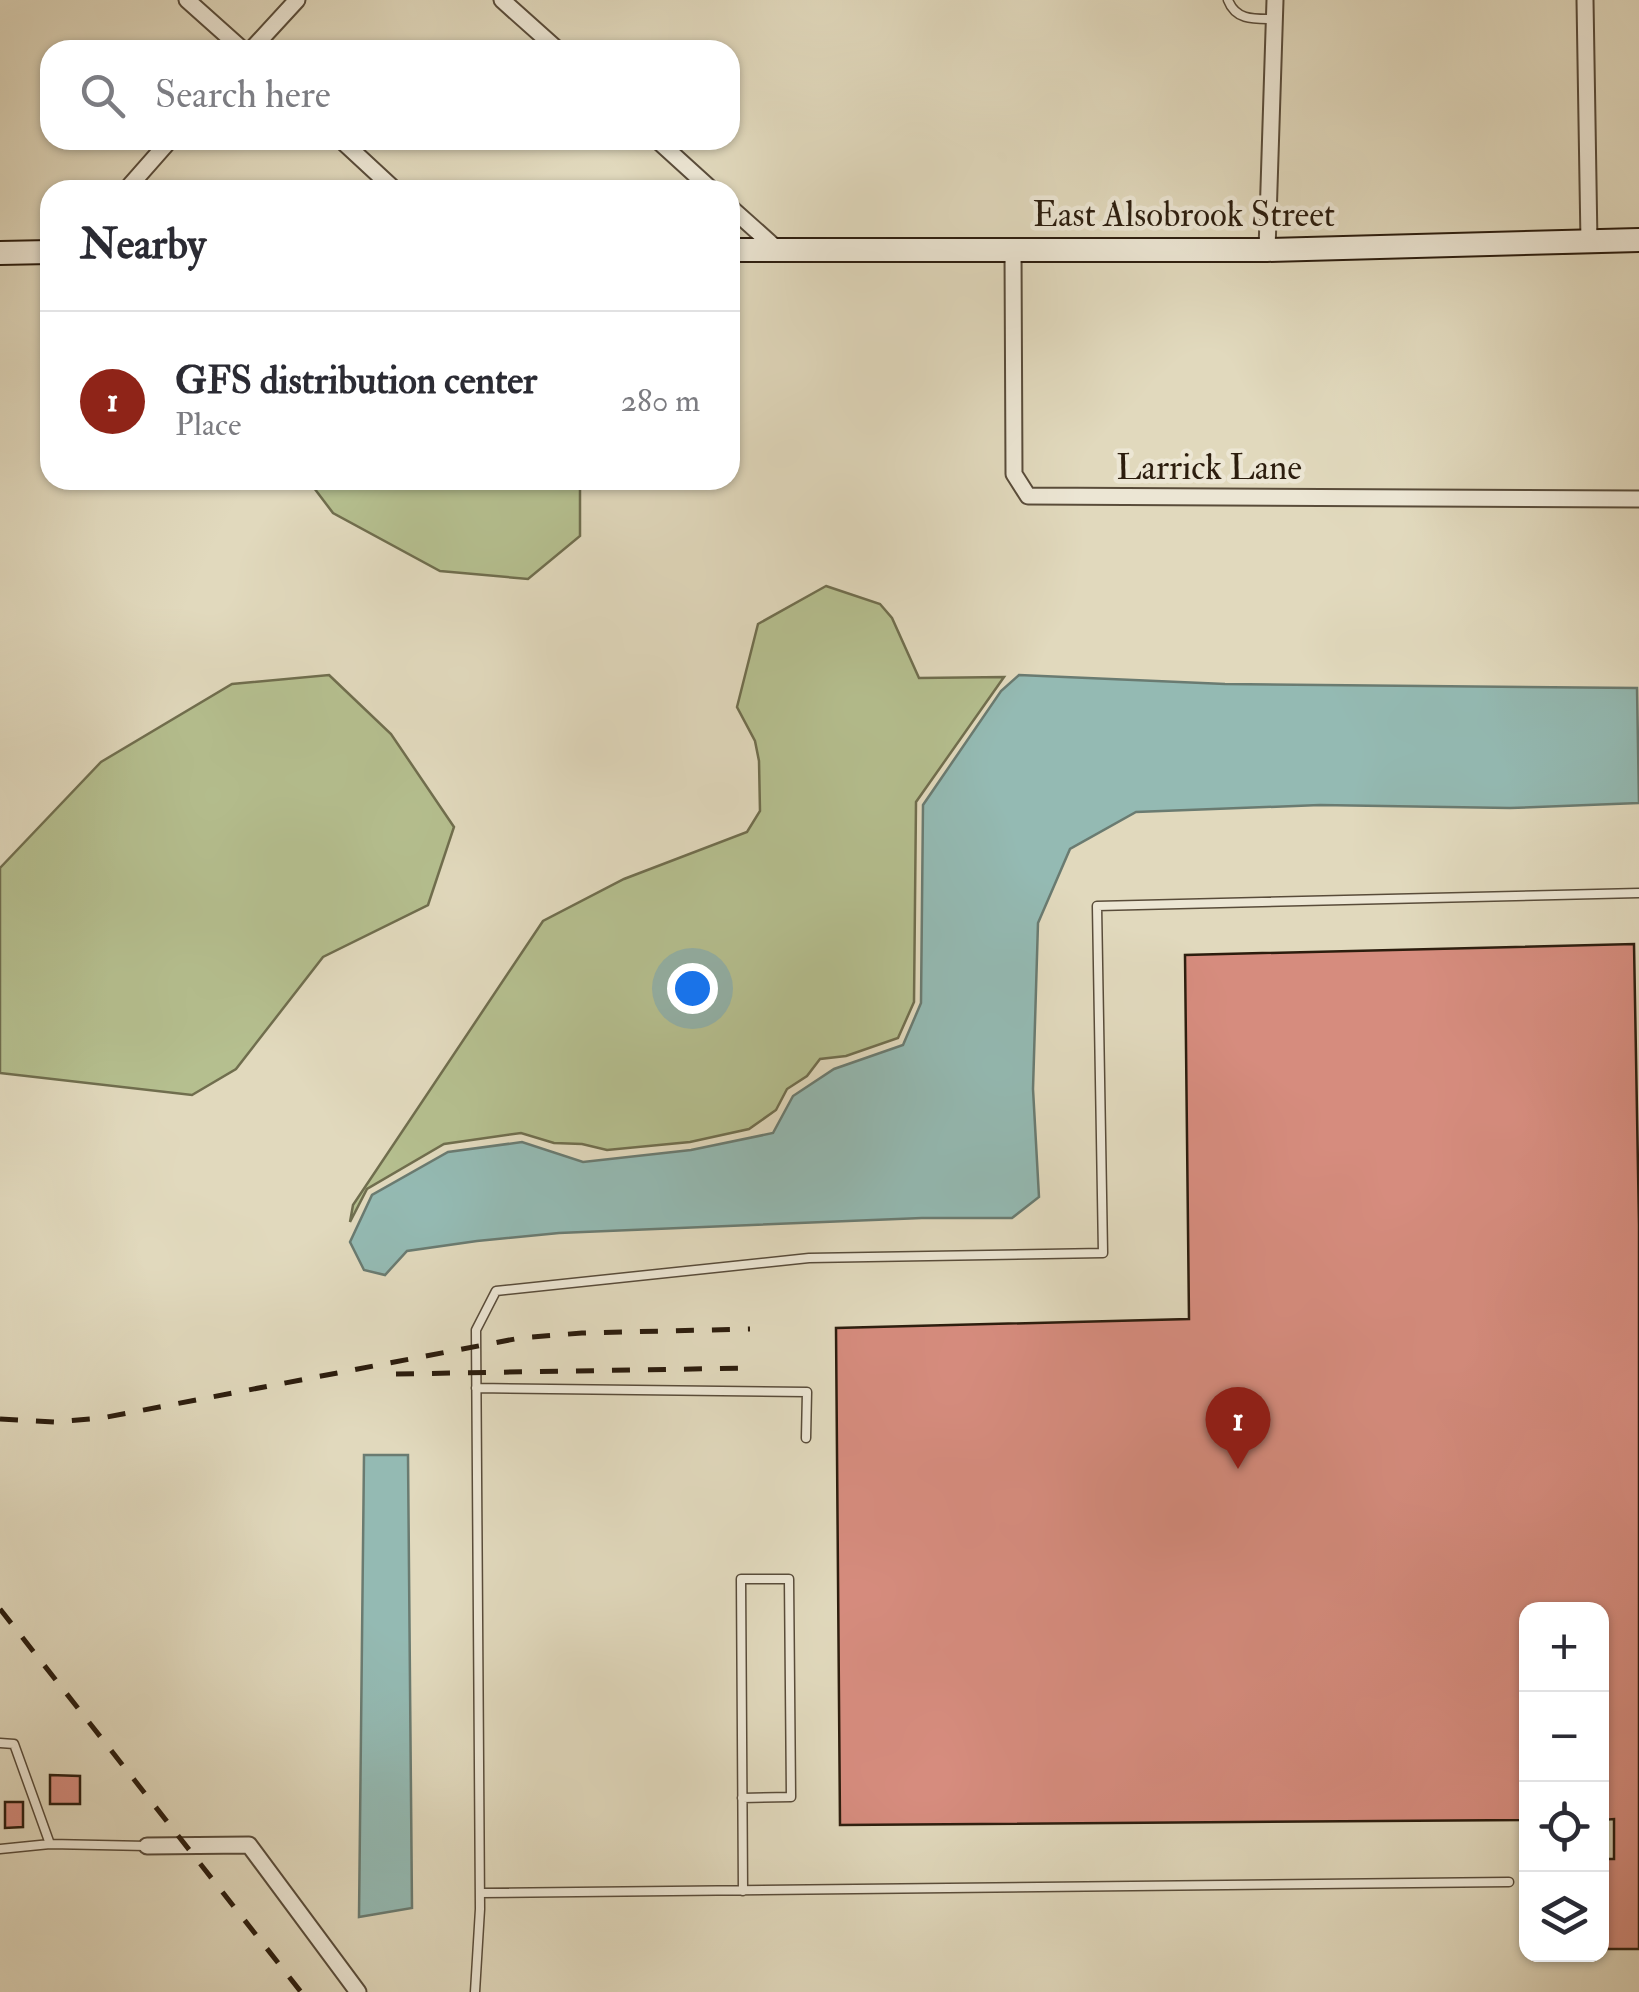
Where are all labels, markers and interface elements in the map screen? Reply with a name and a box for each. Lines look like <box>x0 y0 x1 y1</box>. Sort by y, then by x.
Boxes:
search box <box>40 40 740 150</box>
icon: search <box>75 68 130 123</box>
text: Search here <box>155 71 331 119</box>
street label: East Alsobrook Street <box>1033 193 1335 237</box>
text: Nearby <box>80 219 206 271</box>
text: GFS distribution center <box>175 357 537 405</box>
text: 1 <box>107 381 118 421</box>
text: 280 m <box>621 381 700 421</box>
text: Place <box>175 405 241 445</box>
street label: Larrick Lane <box>1116 446 1302 490</box>
your location <box>667 963 718 1014</box>
pin: 1 <box>1206 1386 1270 1469</box>
map controls <box>1519 1602 1609 1962</box>
button: + <box>1519 1602 1609 1692</box>
button: − <box>1519 1692 1609 1782</box>
button: locate <box>1519 1782 1609 1872</box>
button: layers <box>1519 1872 1609 1962</box>

